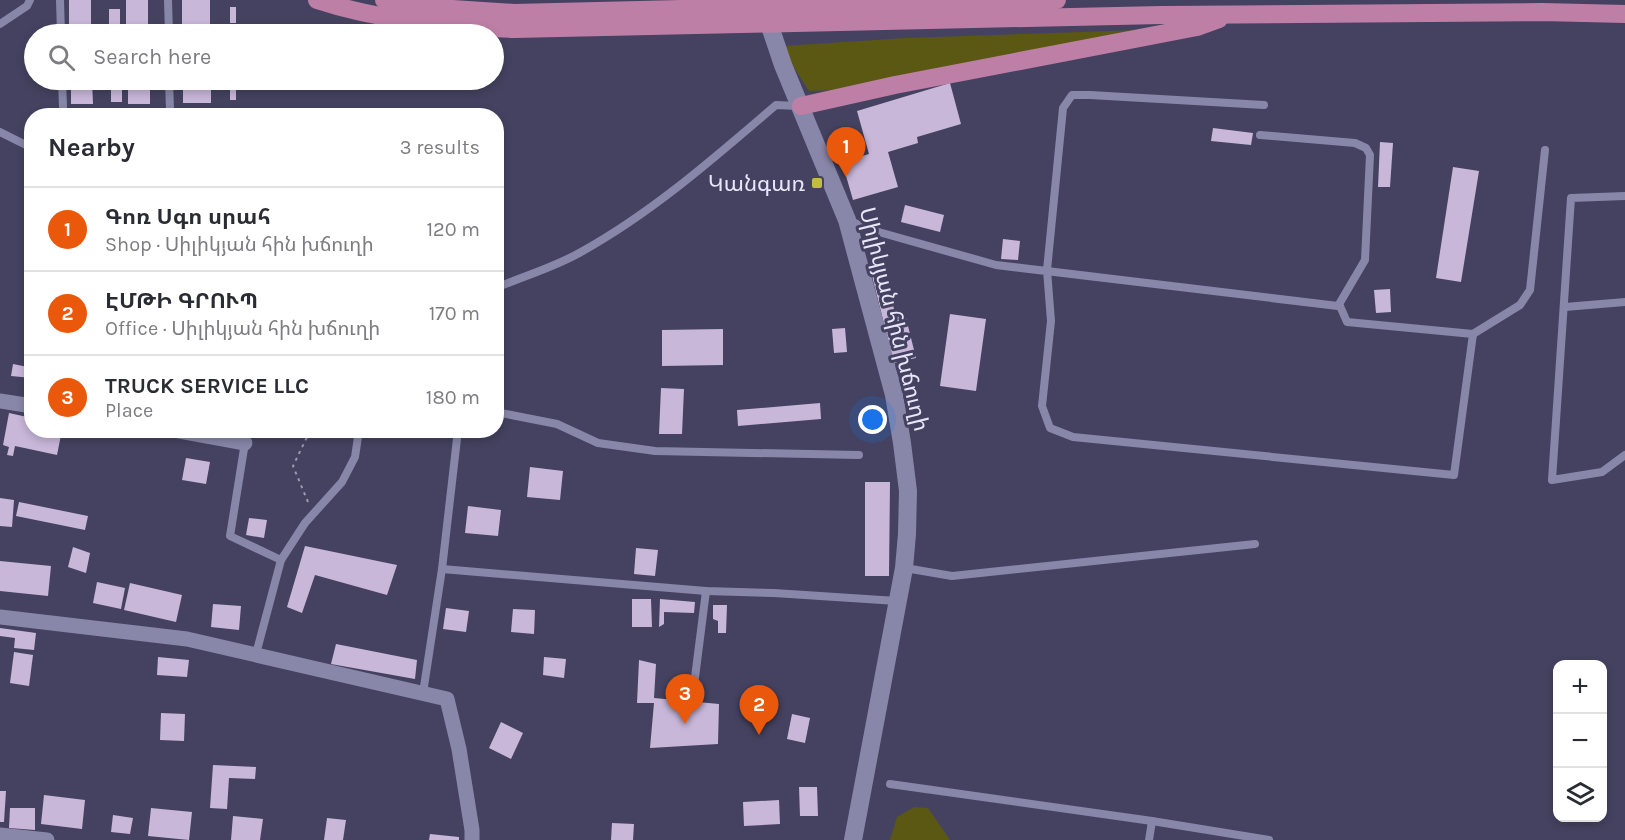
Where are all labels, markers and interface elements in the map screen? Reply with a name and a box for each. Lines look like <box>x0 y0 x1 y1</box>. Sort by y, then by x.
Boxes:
search box <box>24 24 504 90</box>
icon: search <box>45 41 78 74</box>
text: Search here <box>93 44 211 70</box>
pin: 1 <box>826 128 866 177</box>
text: Nearby <box>48 132 135 163</box>
text: 3 results <box>400 136 480 159</box>
place label: Կանգառ <box>708 171 805 197</box>
marker: Կանգառ <box>810 176 824 190</box>
text: Գոռ Սգո սրահ <box>105 204 271 230</box>
street label: Սիլիկյան հին խճուղի <box>854 205 934 434</box>
text: 1 <box>64 218 71 241</box>
text: 120 m <box>426 218 480 241</box>
text: Shop · Սիլիկյան հին խճուղի <box>105 233 374 256</box>
text: ԷՄԹԻ ԳՐՈՒՊ <box>105 288 258 314</box>
text: 2 <box>61 302 74 325</box>
text: 170 m <box>429 302 480 325</box>
text: Office · Սիլիկյան հին խճուղի <box>105 317 380 340</box>
text: TRUCK SERVICE LLC <box>105 373 309 399</box>
text: 3 <box>61 386 74 409</box>
text: 180 m <box>426 386 480 409</box>
text: Place <box>105 399 153 422</box>
your location <box>858 405 887 434</box>
map controls <box>1553 660 1607 822</box>
button: + <box>1553 660 1607 714</box>
pin: 3 <box>666 674 704 724</box>
pin: 2 <box>740 686 778 735</box>
button: − <box>1553 714 1607 768</box>
button: layers <box>1553 768 1607 822</box>

